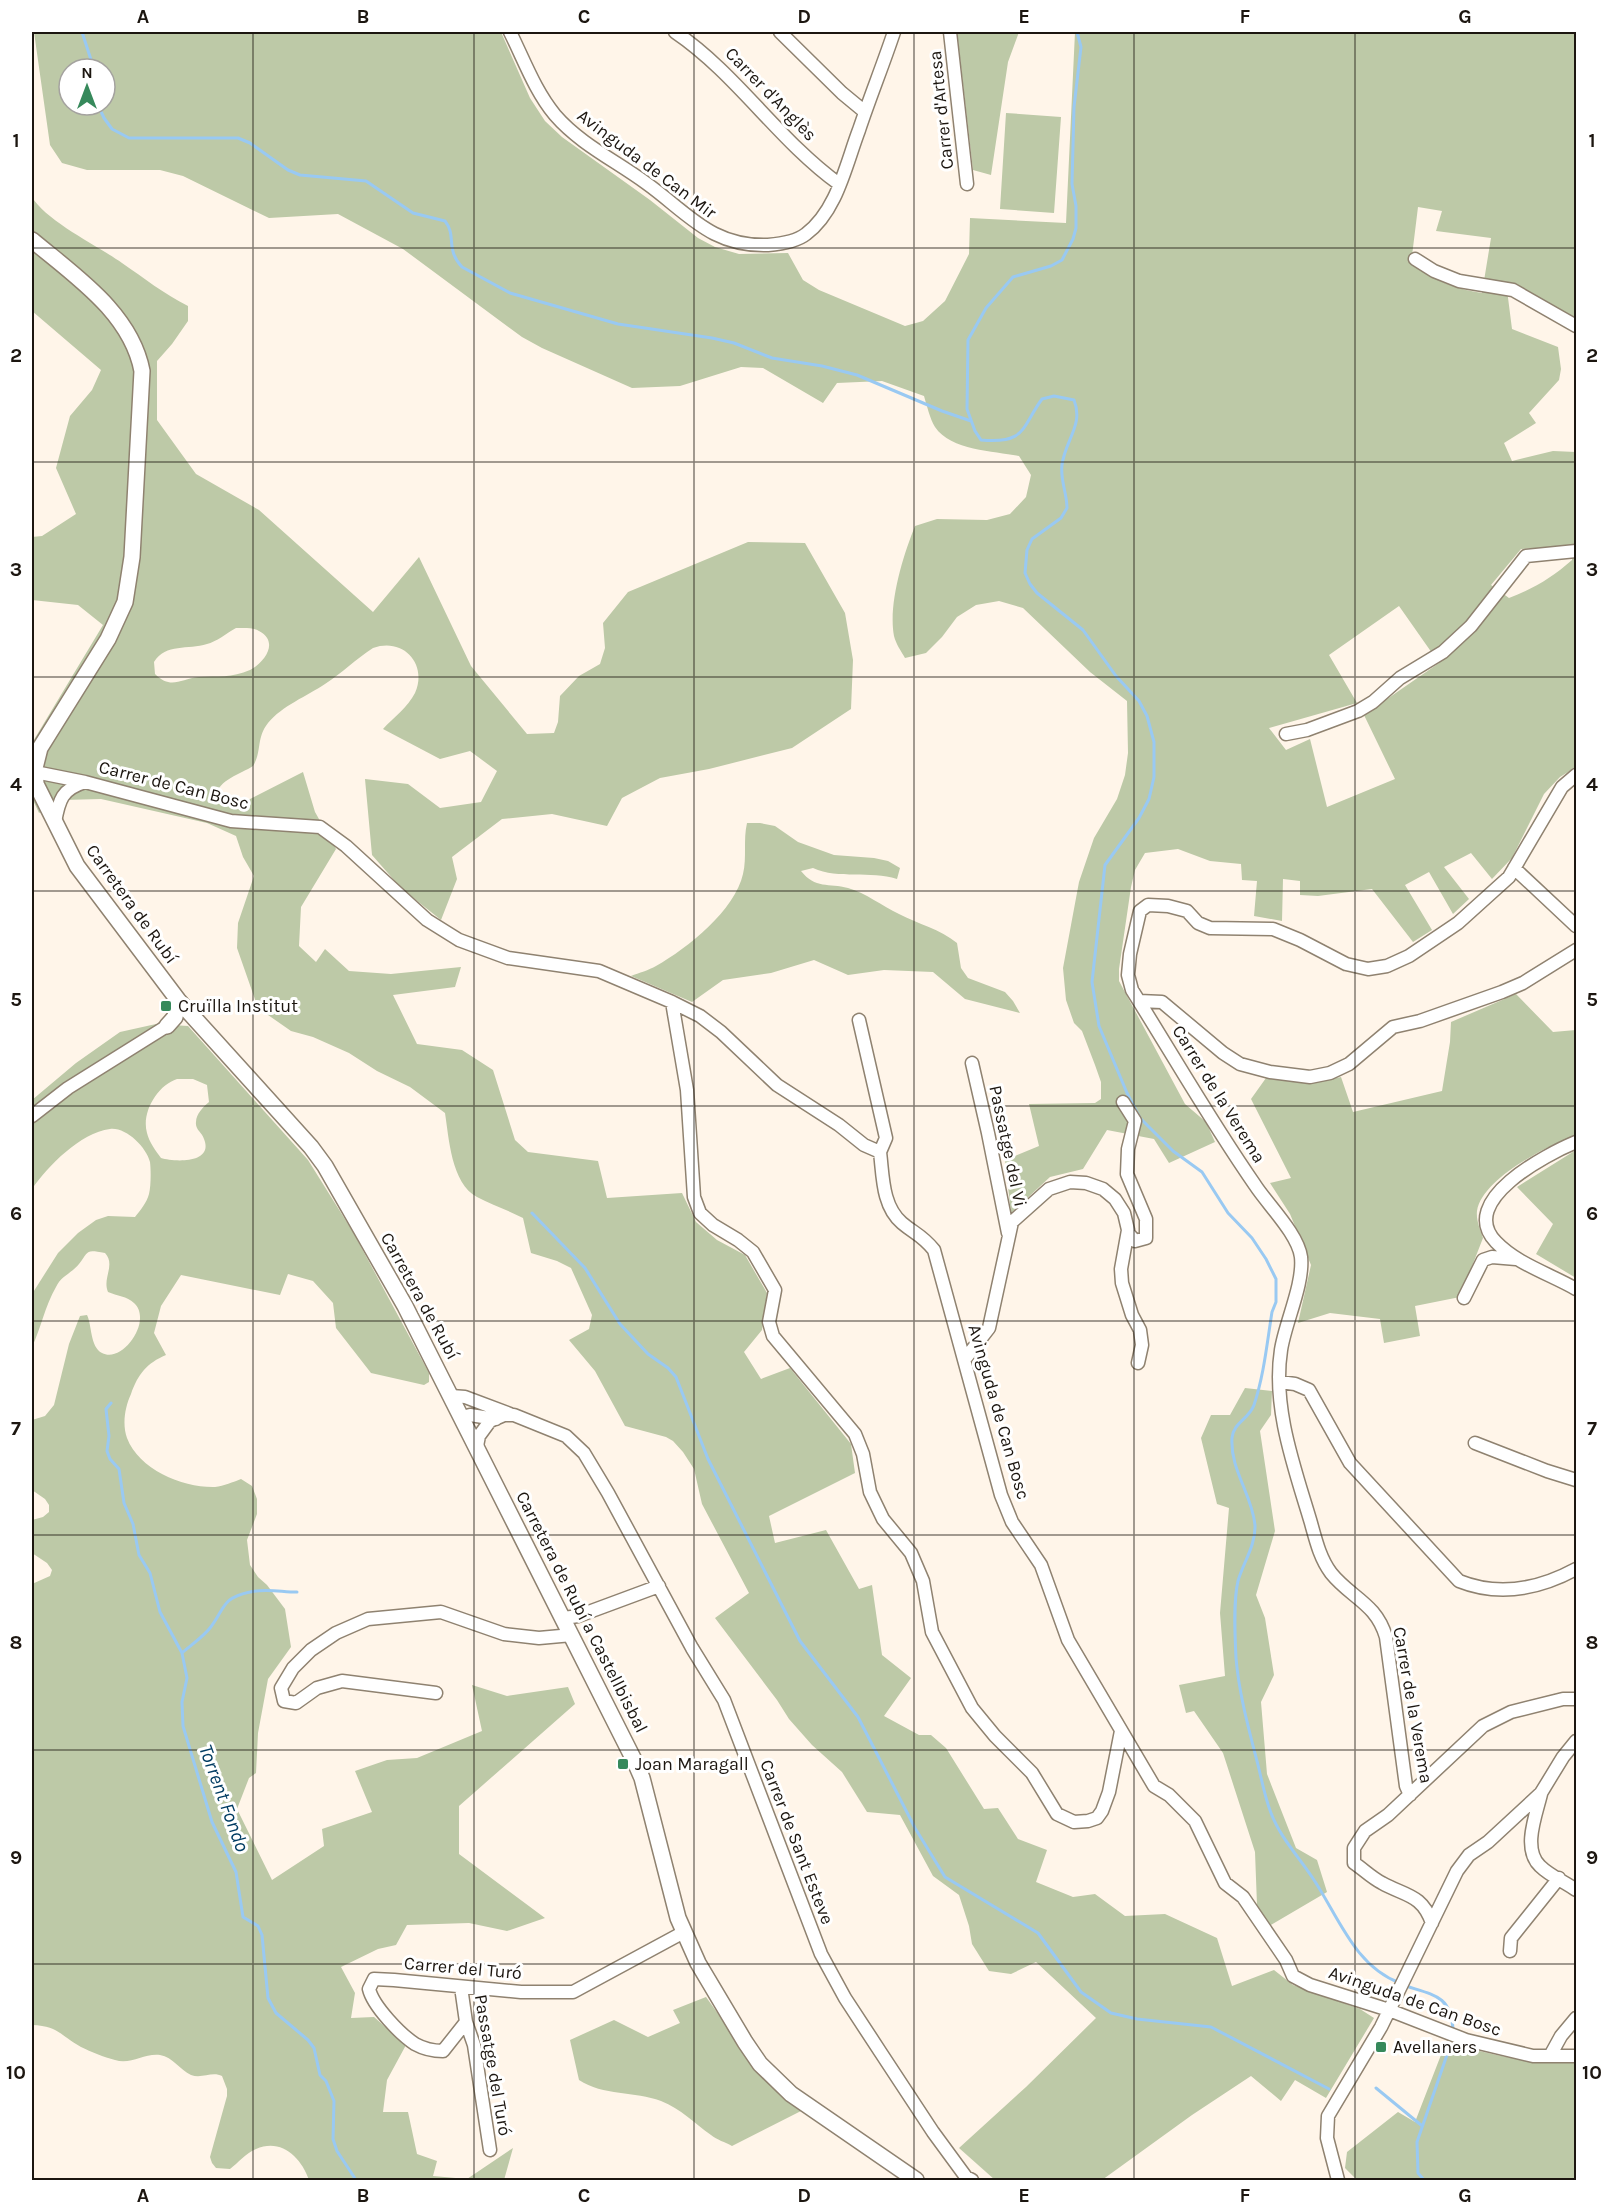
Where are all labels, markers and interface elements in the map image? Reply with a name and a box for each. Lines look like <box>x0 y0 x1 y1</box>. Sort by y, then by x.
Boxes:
text: A <box>137 5 150 28</box>
text: B <box>357 5 369 28</box>
text: C <box>578 5 590 28</box>
text: D <box>797 5 811 28</box>
text: E <box>1018 5 1030 28</box>
text: F <box>1240 5 1251 28</box>
text: G <box>1458 5 1472 28</box>
street label: Carrer d'Anglès <box>721 42 821 146</box>
street label: Carrer d'Artesa <box>924 50 958 170</box>
north arrow <box>57 57 117 117</box>
text: N <box>81 63 93 82</box>
street label: Avinguda de Can Mir <box>573 105 721 224</box>
text: 1 <box>12 129 20 152</box>
text: 1 <box>1588 129 1596 152</box>
text: 2 <box>10 344 22 367</box>
text: 2 <box>1586 344 1598 367</box>
text: 3 <box>10 558 22 581</box>
text: 3 <box>1586 558 1598 581</box>
street label: Carrer de Can Bosc <box>97 756 251 814</box>
text: 4 <box>10 773 22 796</box>
text: 4 <box>1586 773 1598 796</box>
street label: Carretera de Rubí <box>81 840 183 968</box>
text: 5 <box>10 988 22 1011</box>
text: 5 <box>1586 988 1598 1011</box>
place label: Cruïlla Institut <box>178 995 298 1017</box>
marker: Cruïlla Institut <box>159 999 173 1013</box>
street label: Carrer de la Verema <box>1168 1021 1270 1167</box>
street label: Passatge del Vi <box>984 1083 1032 1209</box>
text: 6 <box>10 1202 22 1225</box>
text: 6 <box>1586 1202 1598 1225</box>
street label: Carretera de Rubí <box>376 1229 464 1364</box>
street label: Avinguda de Can Bosc <box>963 1322 1035 1502</box>
text: 7 <box>11 1417 21 1440</box>
text: 7 <box>1587 1417 1597 1440</box>
street label: Carretera de Rubí a Castellbisbal <box>511 1488 653 1736</box>
street label: Carrer de la Verema <box>1388 1625 1438 1785</box>
text: 8 <box>10 1631 22 1654</box>
text: 8 <box>1586 1631 1598 1654</box>
water label: Torrent Fondo <box>194 1741 254 1855</box>
place label: Joan Maragall <box>635 1753 749 1775</box>
street label: Carrer de Sant Esteve <box>755 1756 839 1928</box>
marker: Joan Maragall <box>616 1757 630 1771</box>
text: 9 <box>10 1846 22 1869</box>
text: 9 <box>1586 1846 1598 1869</box>
street label: Carrer del Turó <box>403 1952 523 1984</box>
street label: Avinguda de Can Bosc <box>1326 1961 1504 2041</box>
street label: Passatge del Turó <box>470 1992 516 2138</box>
place label: Avellaners <box>1393 2036 1477 2058</box>
marker: Avellaners <box>1374 2040 1388 2054</box>
text: 10 <box>6 2061 26 2084</box>
text: 10 <box>1582 2061 1602 2084</box>
text: A <box>137 2184 150 2207</box>
text: B <box>357 2184 369 2207</box>
text: C <box>578 2184 590 2207</box>
text: D <box>797 2184 811 2207</box>
text: E <box>1018 2184 1030 2207</box>
text: F <box>1240 2184 1251 2207</box>
text: G <box>1458 2184 1472 2207</box>

